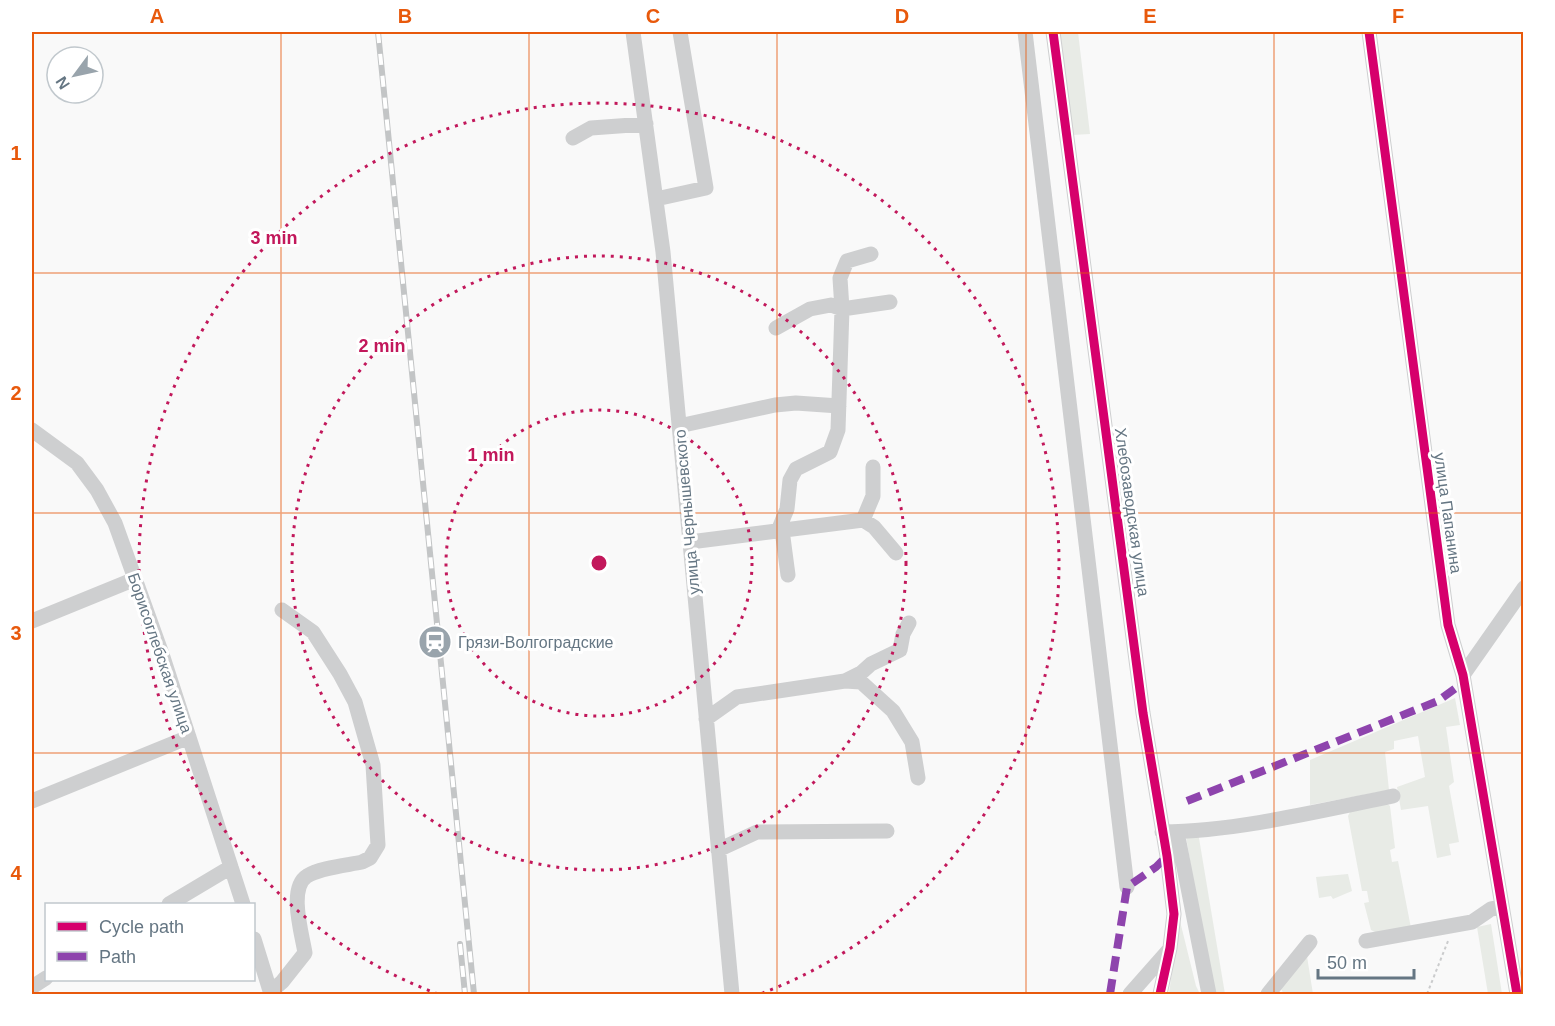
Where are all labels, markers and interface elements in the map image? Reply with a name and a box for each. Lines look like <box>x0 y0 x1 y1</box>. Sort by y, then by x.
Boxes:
text: A <box>150 5 164 27</box>
text: B <box>398 5 412 27</box>
text: C <box>646 5 660 27</box>
text: D <box>895 5 909 27</box>
text: E <box>1143 5 1157 27</box>
text: F <box>1392 5 1404 27</box>
north arrow <box>45 45 105 105</box>
text: N <box>53 73 73 92</box>
text: 1 <box>10 142 22 164</box>
text: 3 min <box>250 228 298 248</box>
text: 2 min <box>358 336 406 356</box>
text: 2 <box>10 382 22 404</box>
street label: Хлебозаводская улица <box>1112 426 1152 598</box>
street label: улица Чернышевского <box>671 429 703 595</box>
text: 1 min <box>467 445 515 465</box>
street label: улица Папанина <box>1431 451 1465 575</box>
centre of rings <box>589 553 609 573</box>
street label: Борисоглебская улица <box>125 571 195 735</box>
text: 3 <box>10 622 22 644</box>
station icon: Грязи-Волгоградские <box>417 624 453 660</box>
place label: Грязи-Волгоградские <box>458 634 614 651</box>
text: 4 <box>10 862 22 884</box>
legend <box>45 903 255 981</box>
text: Cycle path <box>99 917 184 937</box>
scale bar <box>1318 942 1414 980</box>
text: Path <box>99 947 136 967</box>
text: 50 m <box>1327 953 1367 973</box>

